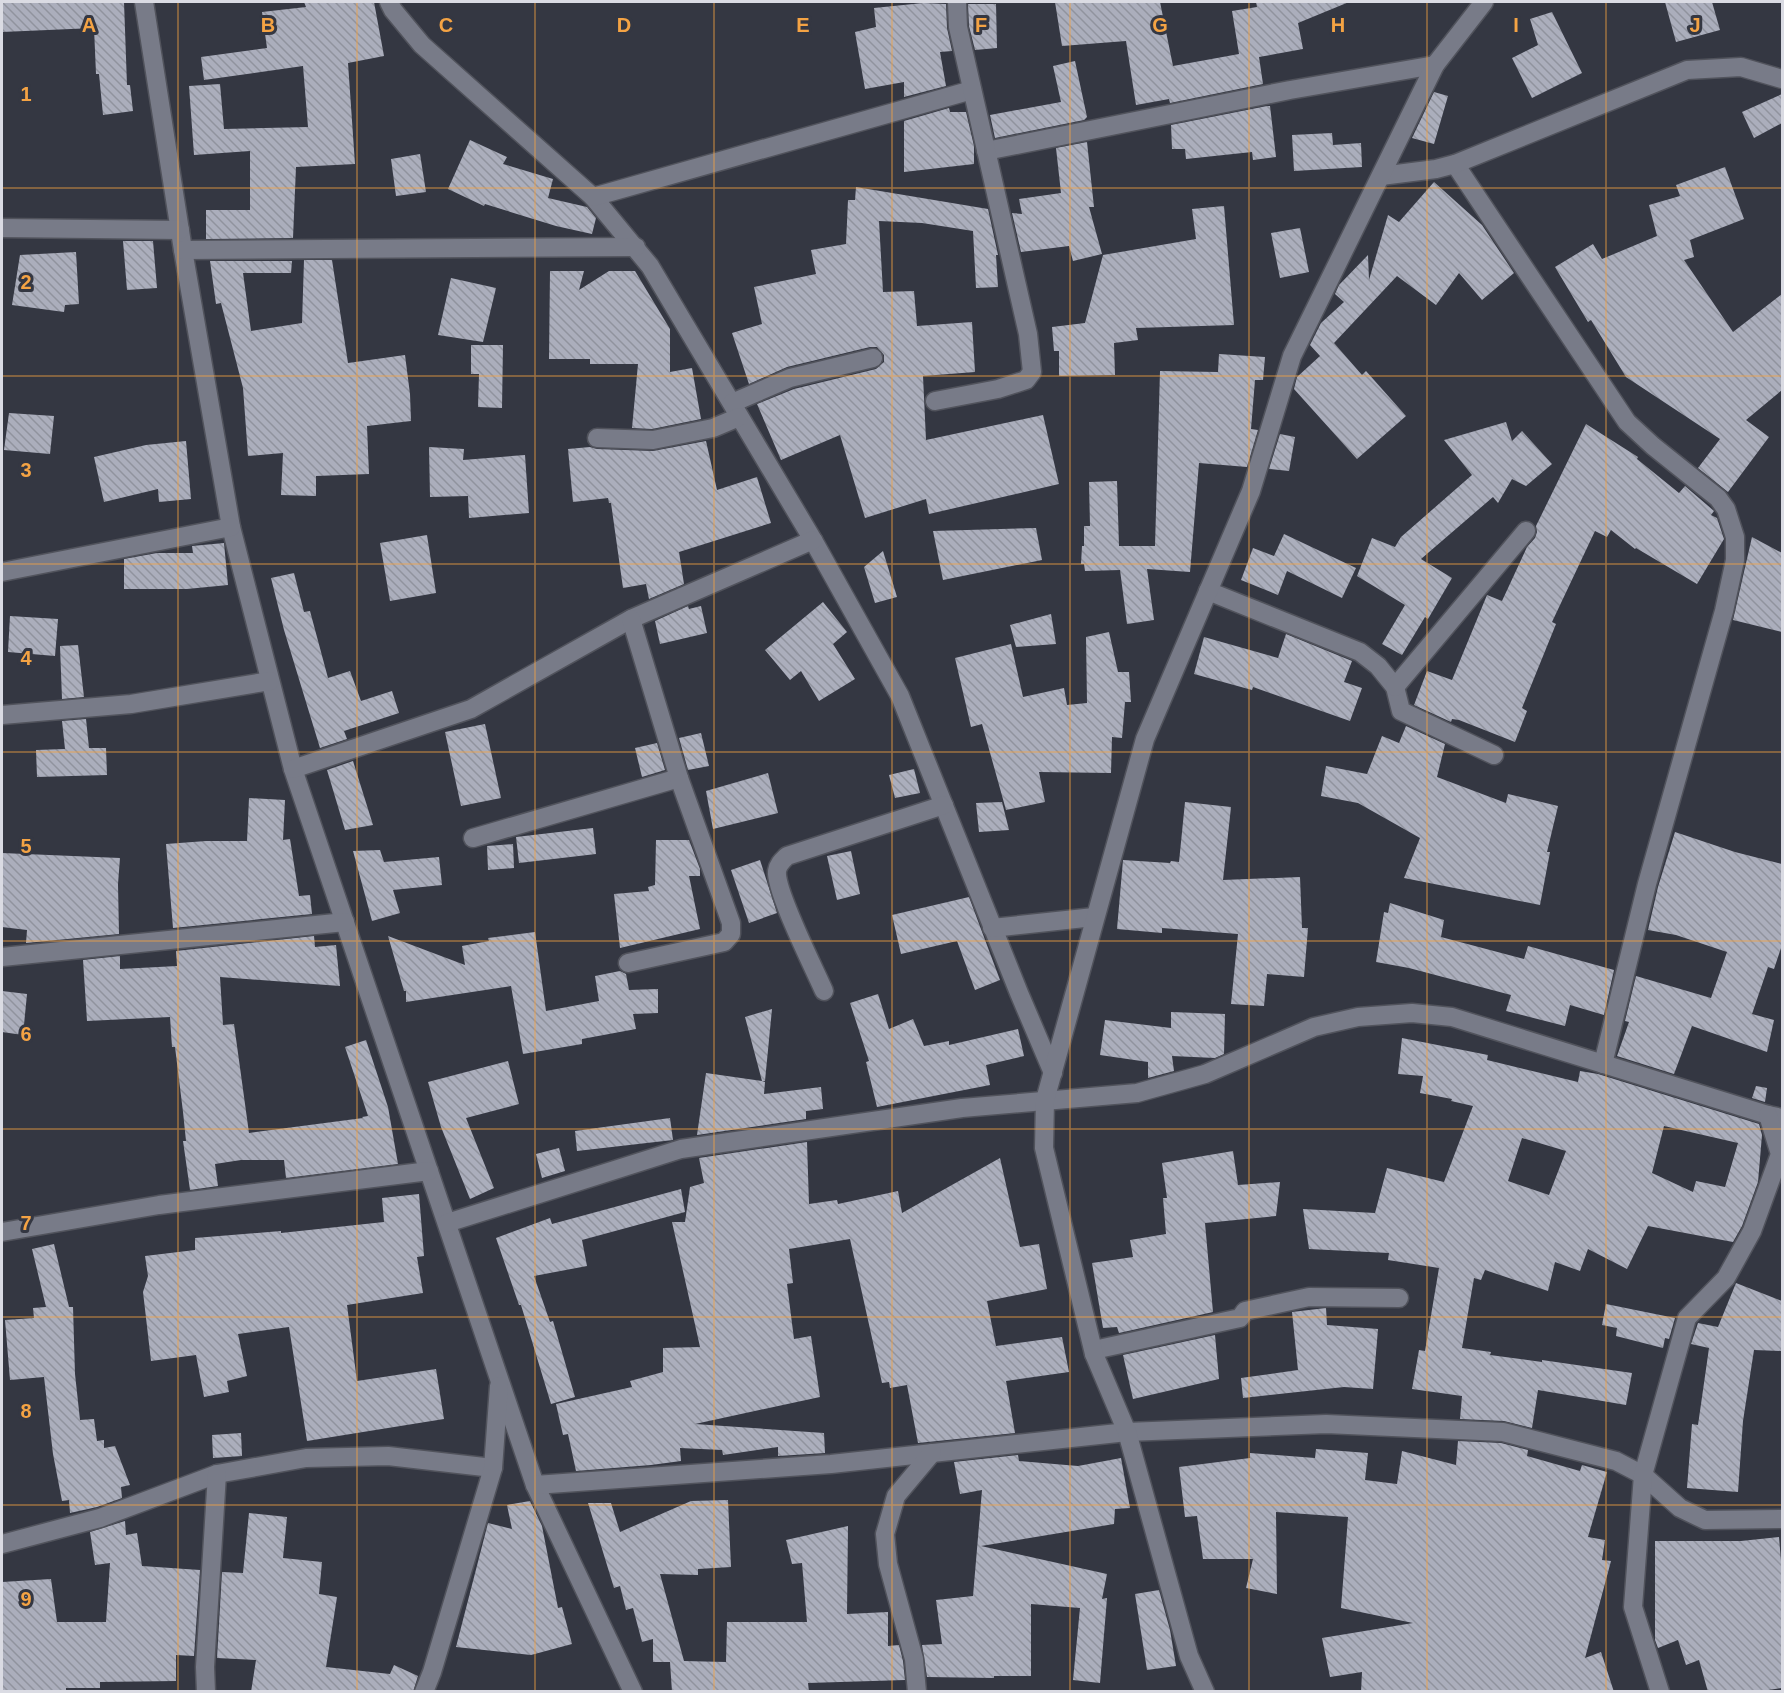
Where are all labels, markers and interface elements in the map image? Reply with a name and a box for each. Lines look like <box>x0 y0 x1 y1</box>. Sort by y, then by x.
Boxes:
text: A <box>82 14 96 36</box>
text: B <box>261 14 275 36</box>
text: C <box>439 14 453 36</box>
text: D <box>617 14 631 36</box>
text: E <box>796 14 810 36</box>
text: F <box>975 14 987 36</box>
text: G <box>1152 14 1168 36</box>
text: H <box>1331 14 1345 36</box>
text: I <box>1513 14 1519 36</box>
text: J <box>1689 14 1701 36</box>
text: 1 <box>20 83 32 105</box>
text: 2 <box>20 271 32 293</box>
text: 3 <box>20 459 32 481</box>
text: 4 <box>20 647 32 669</box>
text: 5 <box>20 835 32 857</box>
text: 6 <box>20 1023 32 1045</box>
text: 7 <box>20 1212 32 1234</box>
text: 8 <box>20 1400 32 1422</box>
text: 9 <box>20 1588 32 1610</box>

